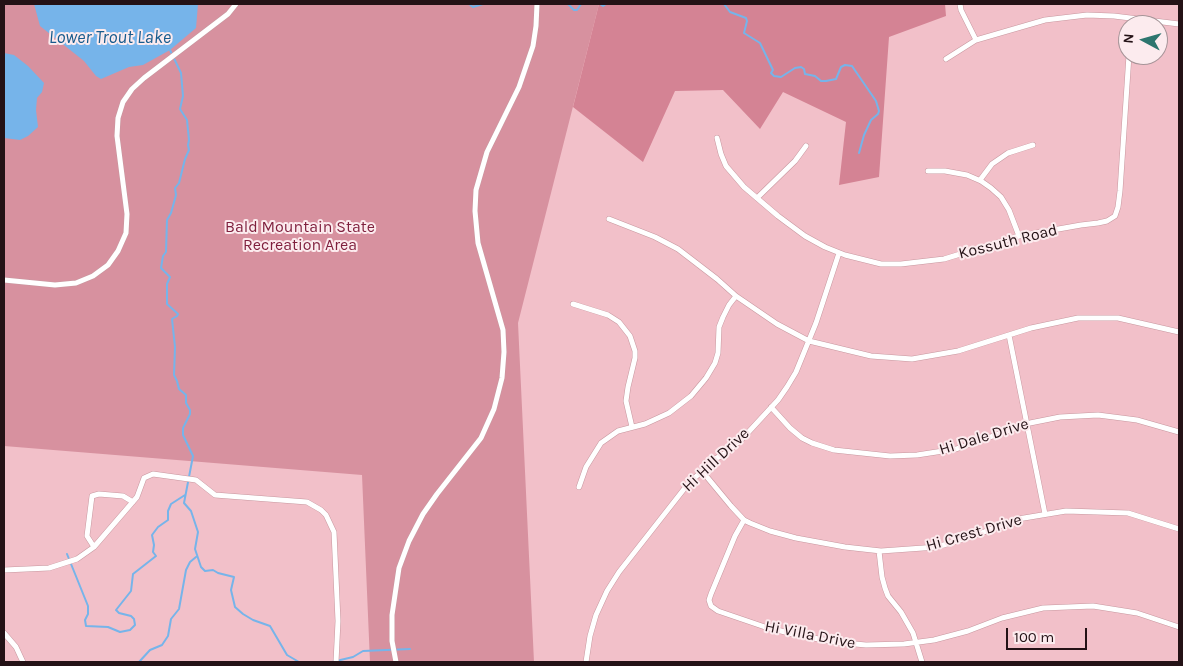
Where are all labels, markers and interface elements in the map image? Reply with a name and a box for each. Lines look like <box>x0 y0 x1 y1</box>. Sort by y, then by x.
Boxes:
north arrow <box>1118 15 1168 65</box>
water label: Lower Trout Lake <box>49 27 171 49</box>
text: N <box>1120 33 1138 44</box>
park label: Bald Mountain State Recreation Area <box>225 217 375 255</box>
street label: Kossuth Road <box>957 220 1059 264</box>
street label: Hi Dale Drive <box>937 414 1031 460</box>
street label: Hi Hill Drive <box>678 424 754 496</box>
street label: Hi Crest Drive <box>924 510 1024 556</box>
street label: Hi Villa Drive <box>763 617 857 653</box>
scale bar <box>1008 618 1089 650</box>
text: 100 m <box>1014 628 1054 646</box>

